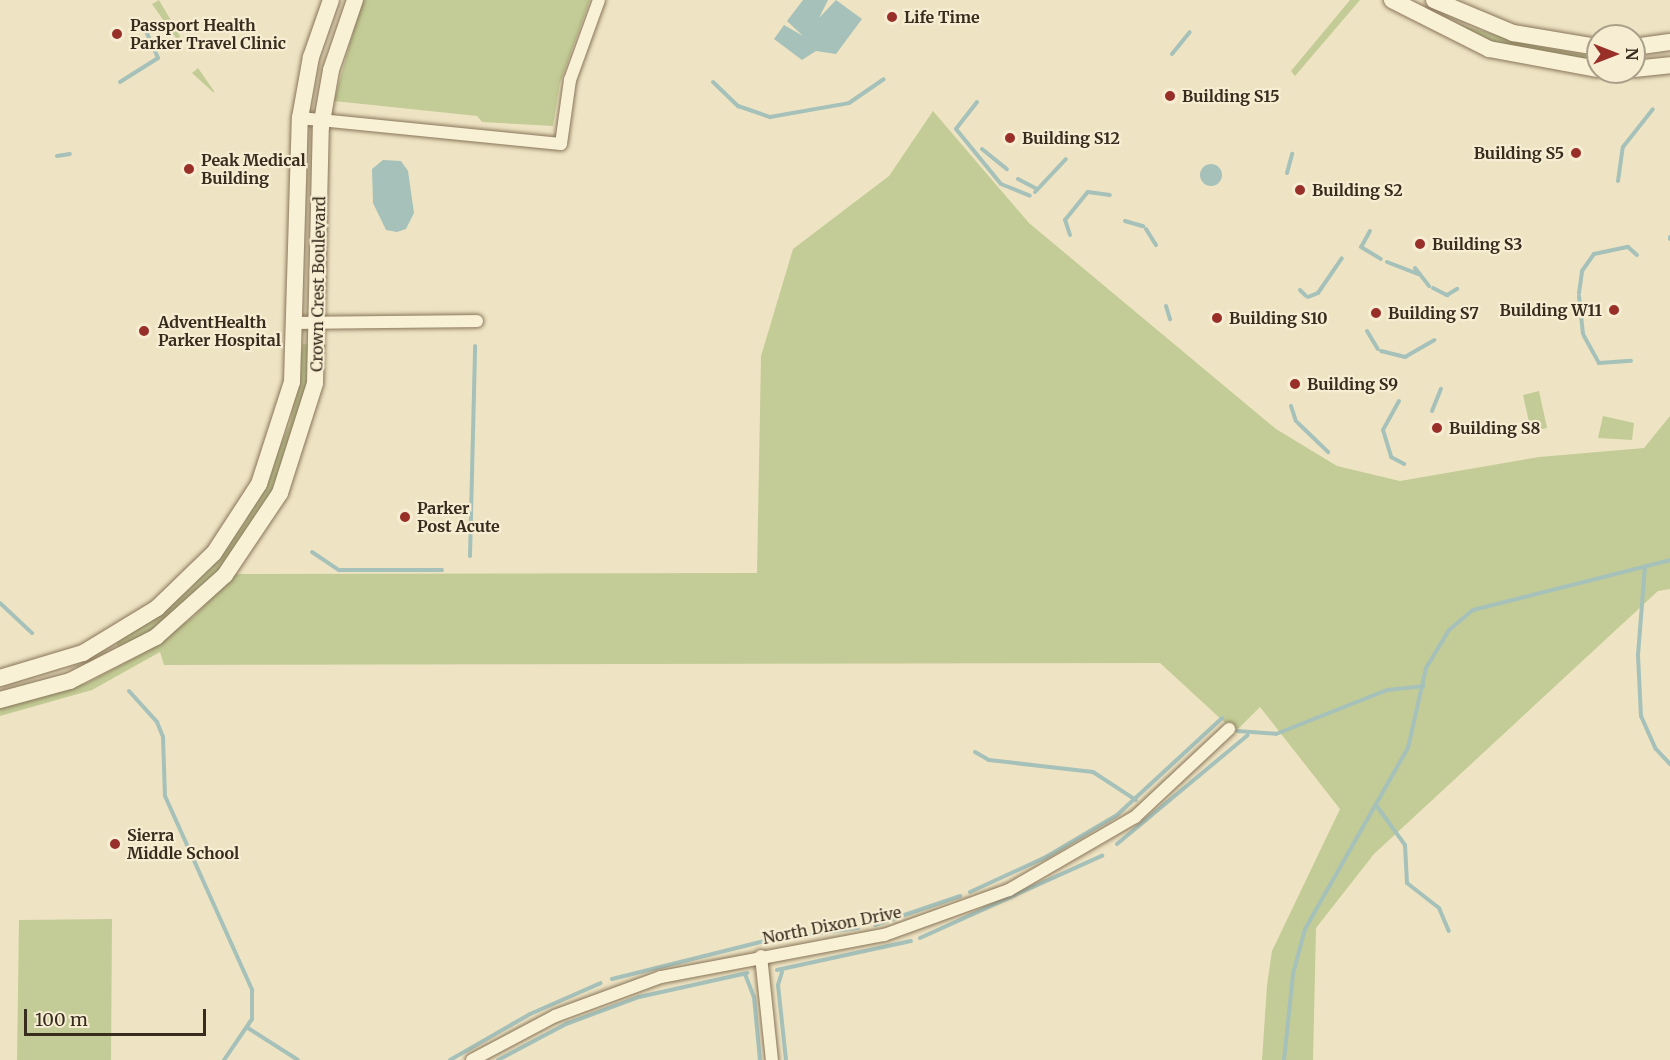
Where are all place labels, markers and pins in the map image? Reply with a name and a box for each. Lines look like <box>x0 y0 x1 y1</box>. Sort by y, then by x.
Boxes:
place label: Life Time <box>904 7 980 27</box>
marker: Life Time <box>885 10 899 24</box>
place label: Passport Health Parker Travel Clinic <box>130 15 286 53</box>
marker: Passport Health Parker Travel Clinic <box>108 25 126 43</box>
place label: Building S15 <box>1182 86 1280 106</box>
marker: Building S15 <box>1163 89 1177 103</box>
place label: Building S12 <box>1022 128 1120 148</box>
marker: Building S12 <box>1003 131 1017 145</box>
place label: Building S5 <box>1474 143 1564 163</box>
marker: Building S5 <box>1569 146 1583 160</box>
place label: Peak Medical Building <box>201 150 306 188</box>
marker: Peak Medical Building <box>182 162 196 176</box>
place label: Building S2 <box>1312 180 1403 200</box>
marker: Building S2 <box>1293 183 1307 197</box>
place label: Building S3 <box>1432 234 1522 254</box>
marker: Building S3 <box>1413 237 1427 251</box>
place label: Building W11 <box>1500 300 1602 320</box>
place label: Building S7 <box>1388 303 1479 323</box>
marker: Building W11 <box>1607 303 1621 317</box>
marker: Building S7 <box>1369 306 1383 320</box>
place label: Building S10 <box>1229 308 1328 328</box>
marker: Building S10 <box>1210 311 1224 325</box>
place label: AdventHealth Parker Hospital <box>158 312 281 350</box>
marker: AdventHealth Parker Hospital <box>135 322 153 340</box>
place label: Building S9 <box>1307 374 1398 394</box>
marker: Building S9 <box>1288 377 1302 391</box>
place label: Building S8 <box>1449 418 1541 438</box>
marker: Building S8 <box>1430 421 1444 435</box>
place label: Parker Post Acute <box>417 498 500 536</box>
marker: Parker Post Acute <box>398 510 412 524</box>
place label: Sierra Middle School <box>127 825 239 863</box>
marker: Sierra Middle School <box>108 837 122 851</box>

